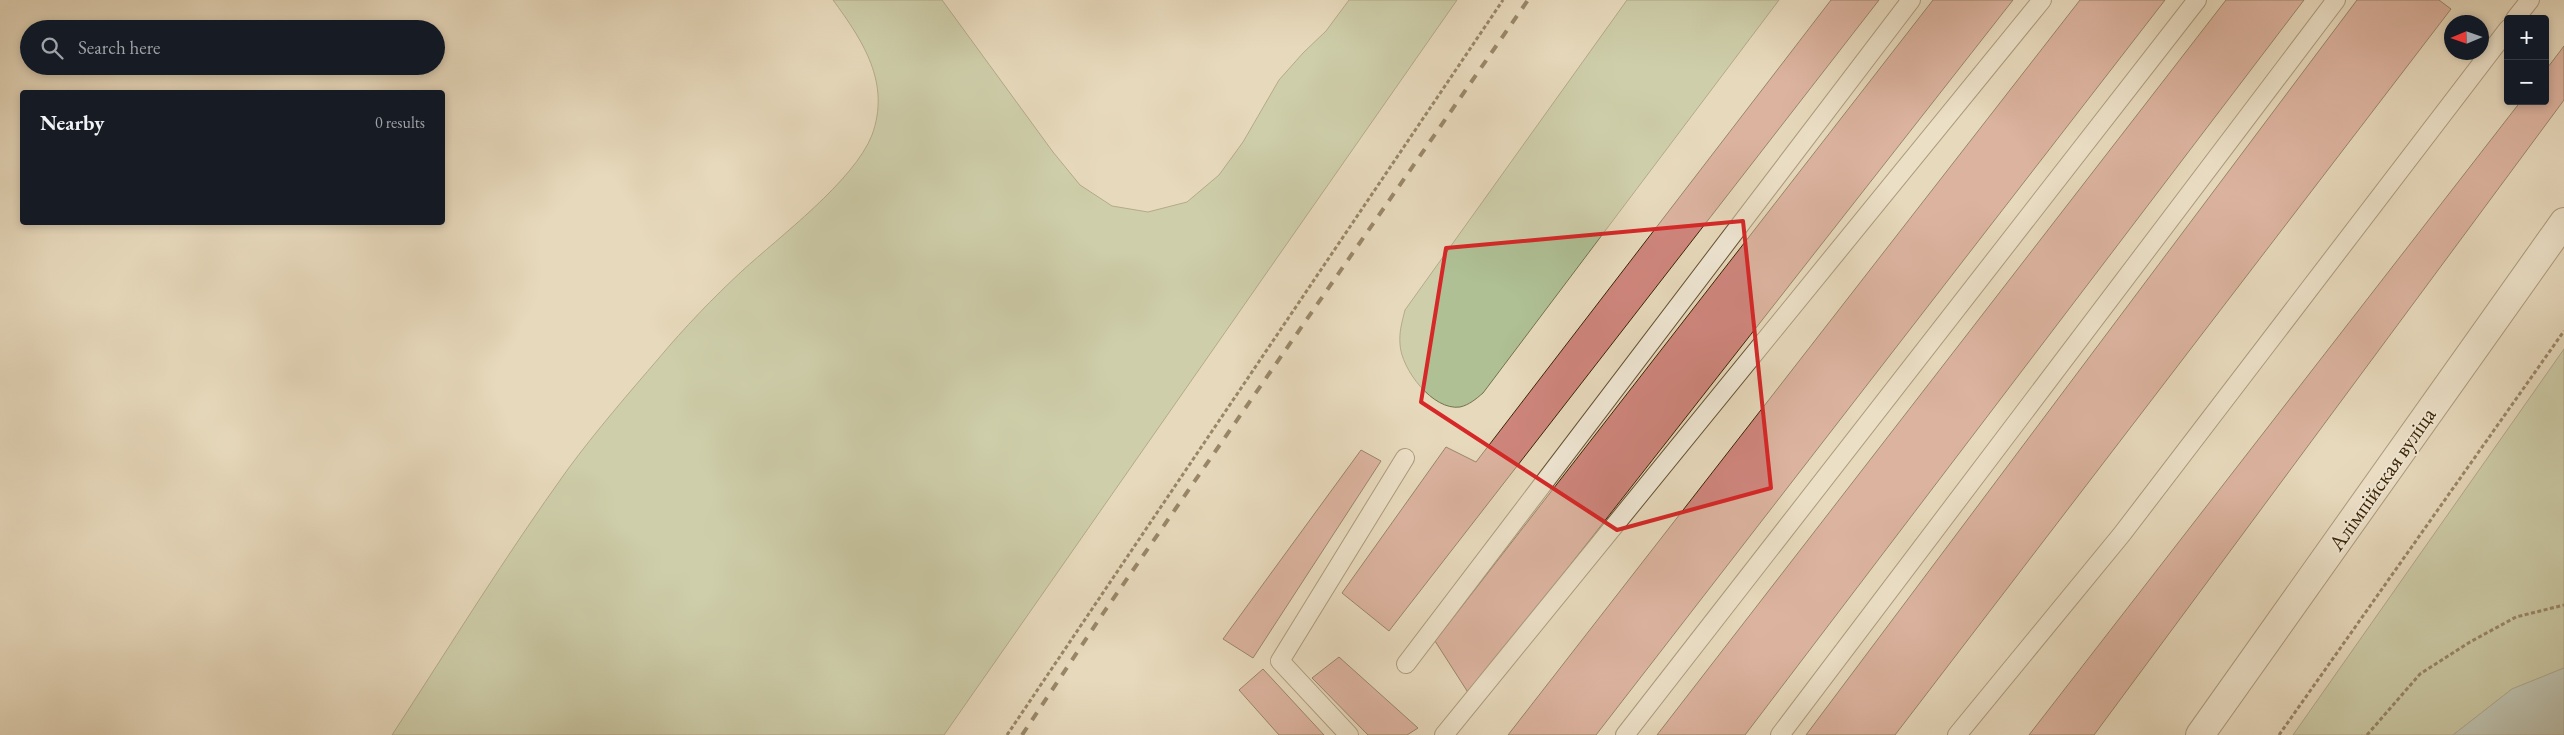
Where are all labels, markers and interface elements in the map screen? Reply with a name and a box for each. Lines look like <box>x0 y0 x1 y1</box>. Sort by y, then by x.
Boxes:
north arrow <box>2444 15 2489 60</box>
map controls <box>2504 15 2549 105</box>
button: + <box>2504 15 2549 60</box>
search box <box>20 20 445 75</box>
icon: search <box>38 34 66 62</box>
text: Search here <box>78 35 160 60</box>
button: − <box>2504 60 2549 105</box>
text: Nearby <box>40 109 104 136</box>
text: 0 results <box>375 112 425 133</box>
street label: Алімпійская вуліца <box>2321 401 2442 557</box>

